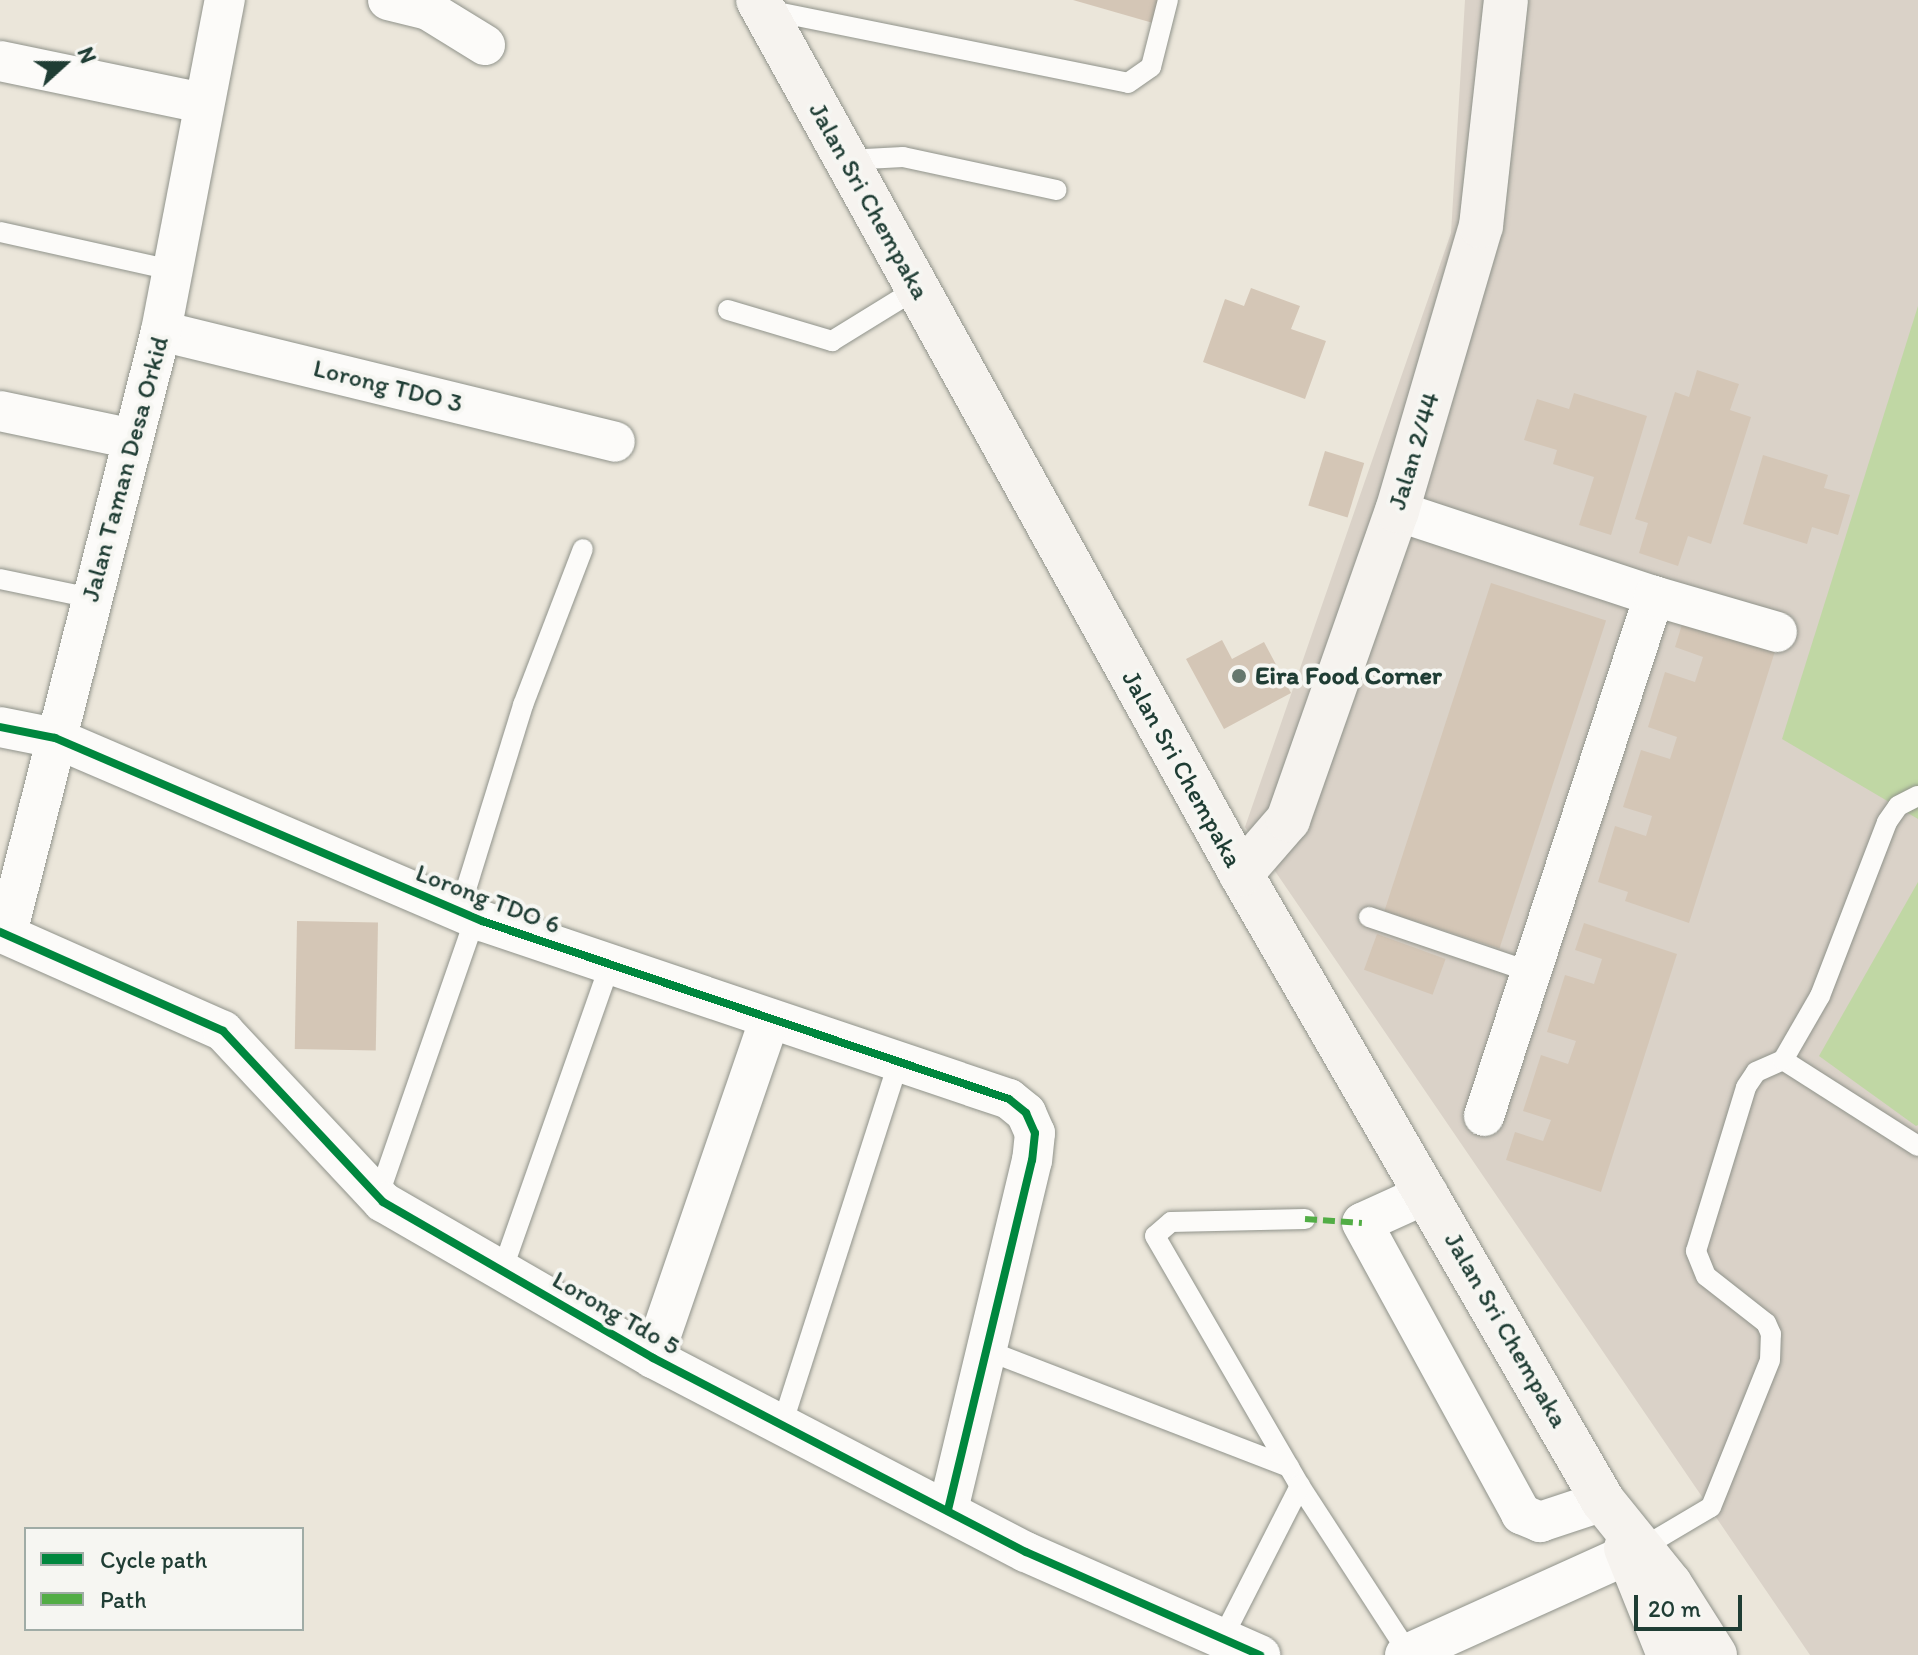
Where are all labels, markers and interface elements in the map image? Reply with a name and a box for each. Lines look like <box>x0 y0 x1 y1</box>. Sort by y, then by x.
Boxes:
north arrow <box>24 24 104 104</box>
text: N <box>72 43 102 67</box>
street label: Jalan Sri Chempaka <box>802 97 936 305</box>
street label: Jalan Taman Desa Orkid <box>75 335 175 603</box>
street label: Lorong TDO 3 <box>310 352 466 420</box>
street label: Jalan 2/44 <box>1381 388 1447 514</box>
place label: Eira Food Corner <box>1255 660 1441 692</box>
street label: Jalan Sri Chempaka <box>1115 665 1249 873</box>
marker: Eira Food Corner <box>1230 667 1248 685</box>
street label: Lorong TDO 6 <box>411 857 565 941</box>
street label: Jalan Sri Chempaka <box>1437 1227 1575 1433</box>
street label: Lorong Tdo 5 <box>547 1264 685 1362</box>
legend <box>24 1527 304 1631</box>
text: Cycle path <box>100 1545 207 1574</box>
scale bar <box>1638 1579 1746 1629</box>
text: Path <box>100 1585 147 1614</box>
text: 20 m <box>1648 1594 1701 1623</box>

